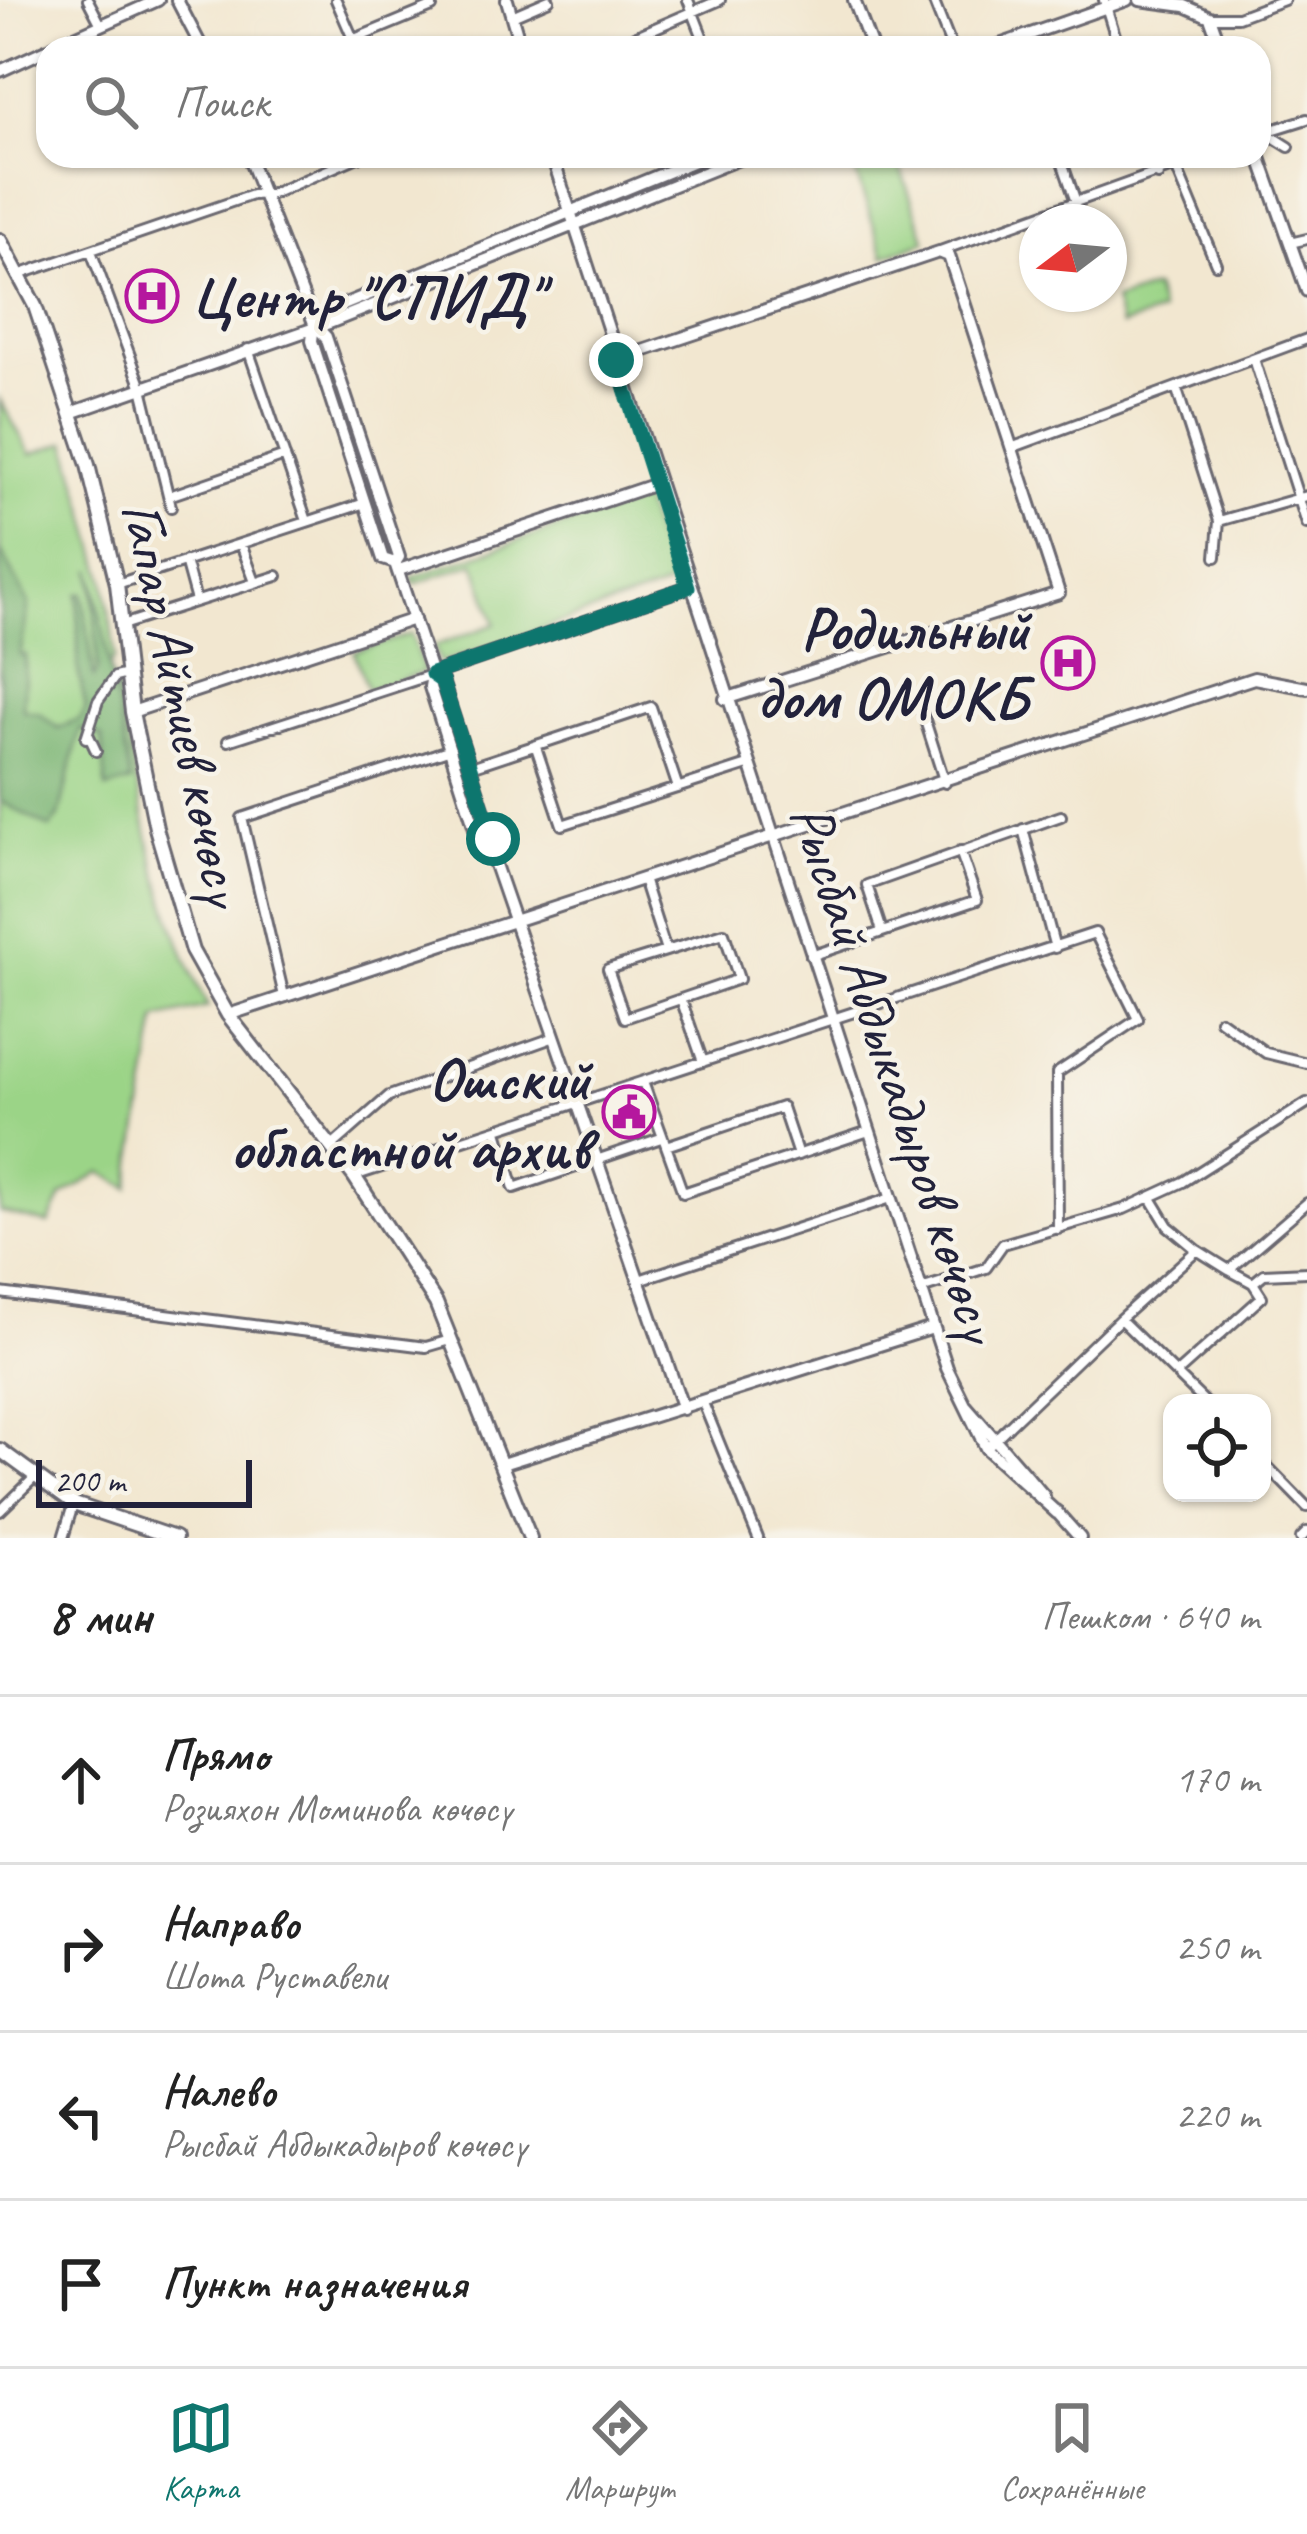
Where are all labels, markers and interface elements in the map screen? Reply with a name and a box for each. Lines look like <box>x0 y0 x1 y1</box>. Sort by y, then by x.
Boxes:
search box <box>36 36 1271 168</box>
icon: search <box>78 69 144 135</box>
text: Поиск <box>174 74 269 131</box>
north arrow <box>1019 204 1127 312</box>
place label: Центр "СПИД" <box>191 259 554 335</box>
hospital icon: Центр "СПИД" <box>124 268 180 324</box>
route end <box>589 333 643 387</box>
street label: Гапар Айтиев көчөсү <box>104 494 265 917</box>
place label: Родильный дом ОМОКБ <box>756 591 1035 736</box>
hospital icon: Родильный дом ОМОКБ <box>1040 635 1096 691</box>
street label: Рысбай Абдыкадыров көчөсү <box>773 794 1020 1356</box>
route start <box>466 812 520 866</box>
place label: Ошский областной архив <box>230 1041 600 1186</box>
public building icon: Ошский областной архив <box>601 1084 657 1140</box>
map controls <box>1163 1394 1271 1502</box>
button: locate <box>1163 1394 1271 1502</box>
scale bar <box>36 1454 252 1507</box>
text: 200 m <box>54 1460 125 1502</box>
text: 8 мин <box>48 1584 152 1648</box>
text: Пешком · 640 m <box>1041 1592 1259 1641</box>
text: Прямо <box>162 1727 269 1784</box>
icon: ahead <box>48 1747 114 1813</box>
text: 170 m <box>1175 1755 1259 1804</box>
text: Розияхон Моминова көчөсү <box>162 1784 512 1833</box>
text: Направо <box>162 1895 300 1952</box>
icon: right <box>48 1915 114 1981</box>
text: 250 m <box>1175 1923 1259 1972</box>
text: Шота Руставели <box>162 1952 386 2001</box>
text: Налево <box>162 2063 276 2120</box>
icon: left <box>48 2083 114 2149</box>
text: 220 m <box>1175 2091 1259 2140</box>
text: Рысбай Абдыкадыров көчөсү <box>162 2120 527 2169</box>
icon: arrive <box>48 2251 114 2317</box>
text: Пункт назначения <box>162 2255 467 2312</box>
tab: Карта <box>163 2395 239 2509</box>
tab: Маршрут <box>565 2395 674 2509</box>
tab: Сохранённые <box>1000 2395 1144 2509</box>

